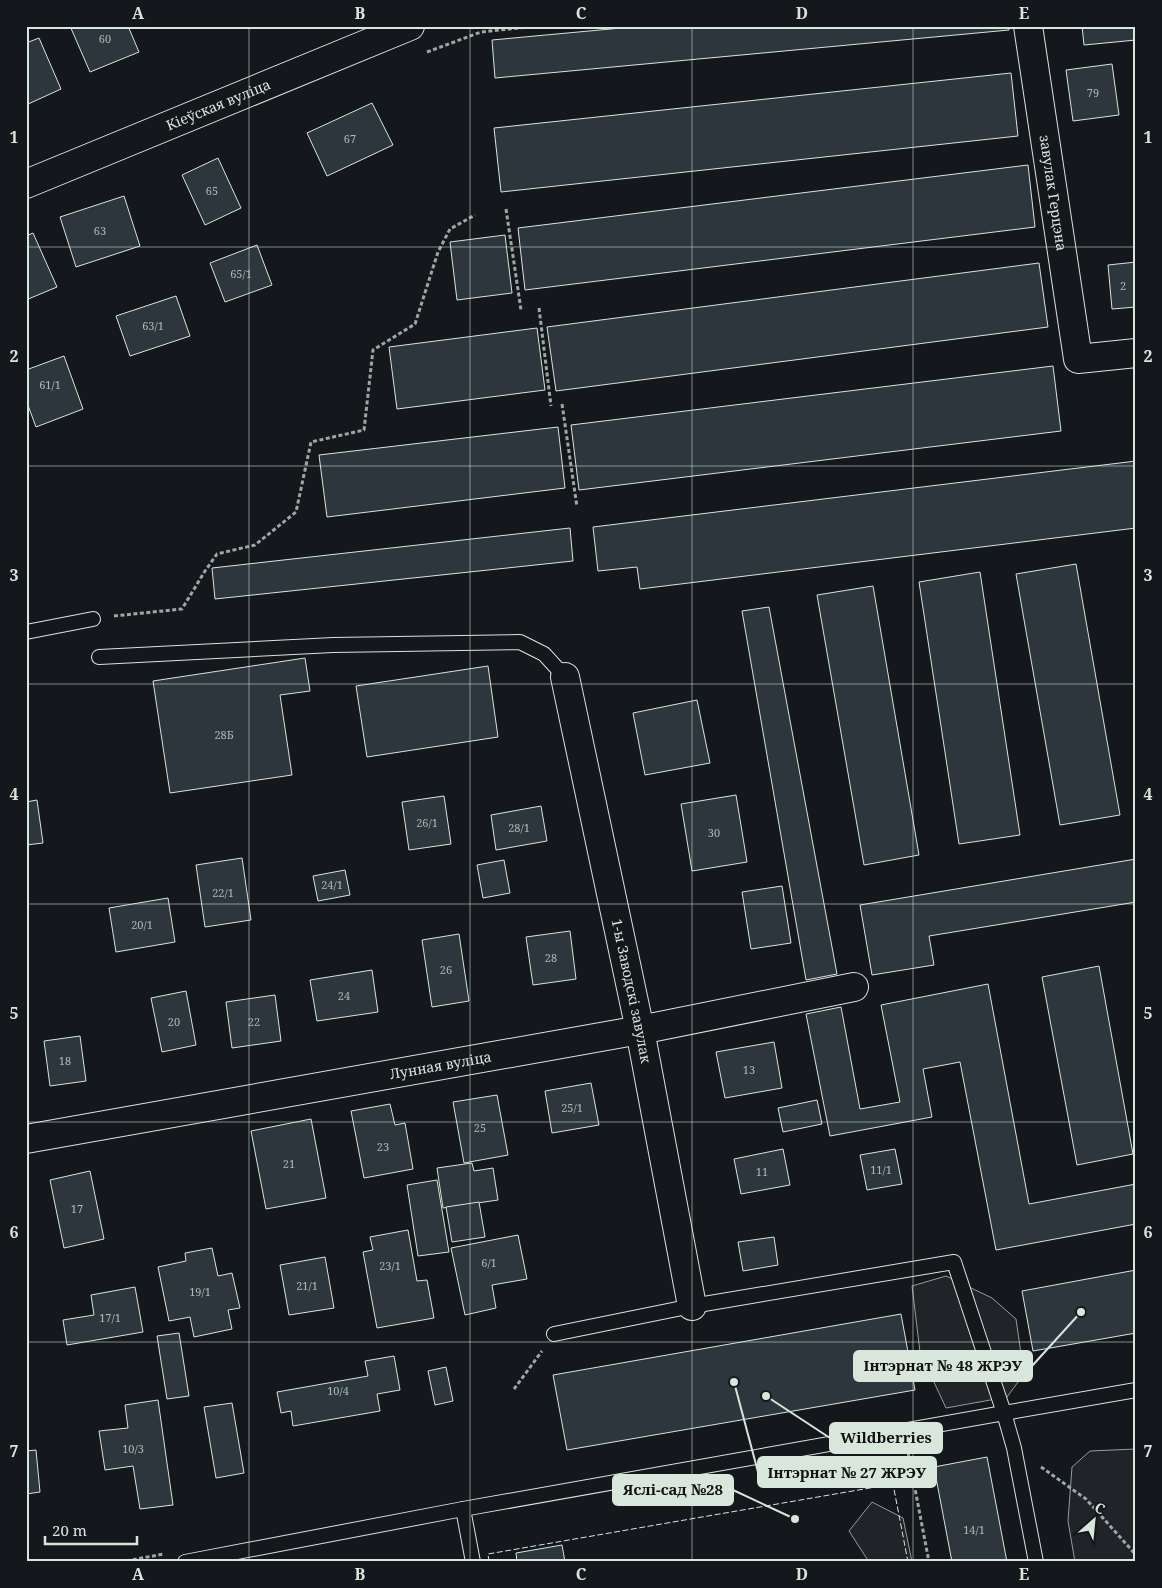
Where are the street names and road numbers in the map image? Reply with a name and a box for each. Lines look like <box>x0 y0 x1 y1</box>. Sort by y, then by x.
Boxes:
street label: Кіеўская вуліца <box>163 74 273 134</box>
street label: завулак Герцэна <box>1036 134 1072 252</box>
street label: 1-ы Заводскі завулак <box>608 917 656 1065</box>
street label: Лунная вуліца <box>388 1047 493 1083</box>

